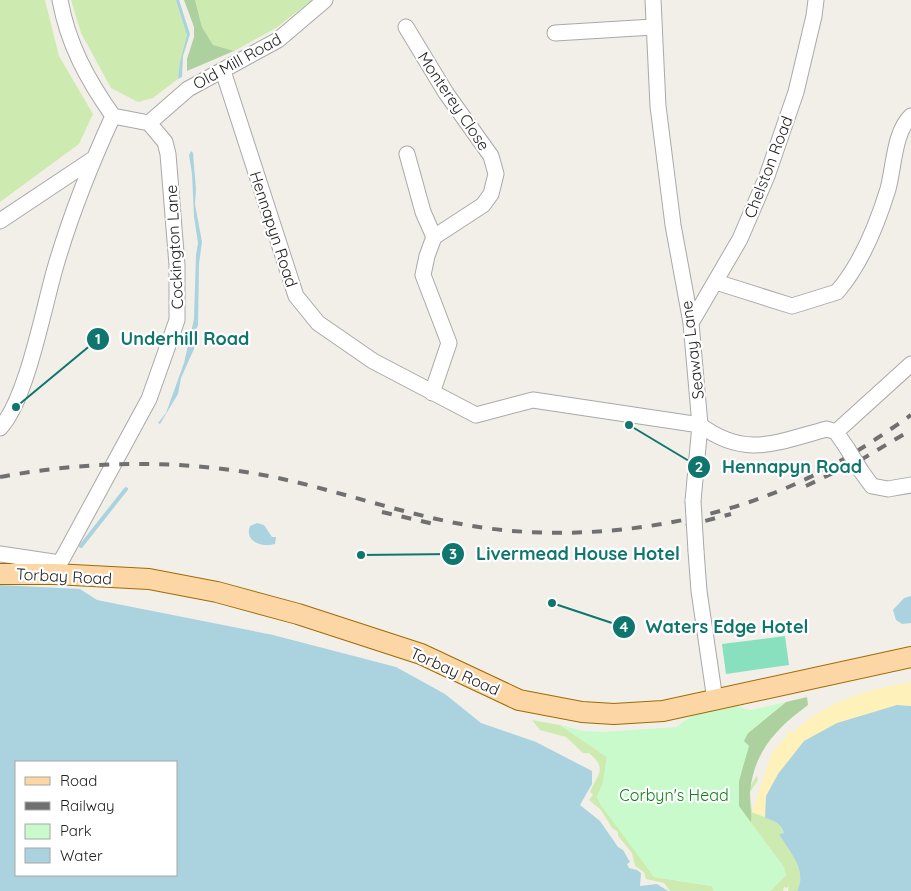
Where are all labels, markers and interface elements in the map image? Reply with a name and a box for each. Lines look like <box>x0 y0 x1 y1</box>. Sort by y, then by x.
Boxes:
street label: Old Mill Road <box>189 29 285 93</box>
street label: Monterey Close <box>414 48 494 154</box>
street label: Chelston Road <box>739 113 797 221</box>
street label: Hennapyn Road <box>246 168 302 290</box>
street label: Cockington Lane <box>161 184 187 310</box>
street label: Seaway Lane <box>676 299 708 401</box>
callout: Underhill Road <box>86 322 260 355</box>
text: Underhill Road <box>121 327 249 350</box>
text: 1 <box>95 329 101 348</box>
callout: Hennapyn Road <box>687 450 872 483</box>
text: Hennapyn Road <box>722 455 862 478</box>
text: 2 <box>695 457 703 476</box>
callout: Livermead House Hotel <box>441 537 690 570</box>
text: Livermead House Hotel <box>476 542 680 565</box>
text: 3 <box>449 544 457 563</box>
street label: Torbay Road <box>15 563 113 589</box>
callout: Waters Edge Hotel <box>611 610 819 643</box>
text: Waters Edge Hotel <box>646 615 808 638</box>
text: 4 <box>620 617 629 636</box>
street label: Torbay Road <box>407 642 503 700</box>
legend <box>15 761 178 876</box>
text: Road <box>60 771 97 790</box>
park label: Corbyn's Head <box>619 785 729 805</box>
text: Railway <box>60 796 115 815</box>
text: Park <box>60 821 92 840</box>
text: Water <box>60 846 103 865</box>

